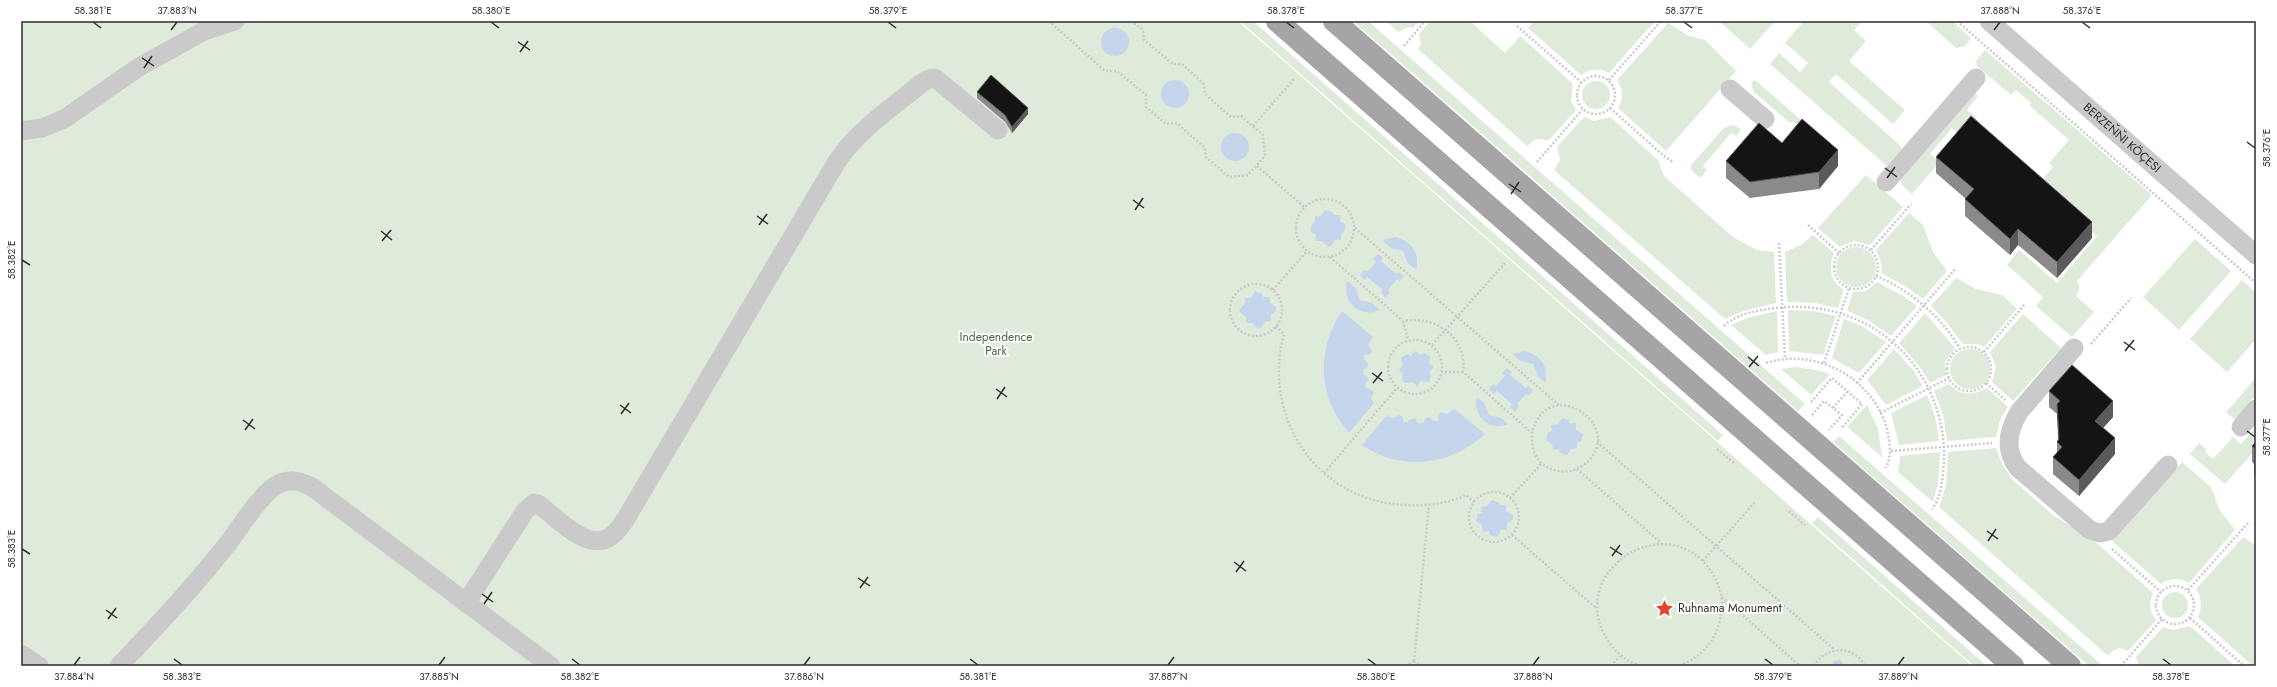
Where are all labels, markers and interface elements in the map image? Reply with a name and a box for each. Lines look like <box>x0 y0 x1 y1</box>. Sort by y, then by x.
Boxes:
text: 58.381°E <box>74 3 112 18</box>
text: 37.883°N <box>157 3 197 18</box>
text: 58.380°E <box>471 3 511 18</box>
text: 58.379°E <box>869 3 907 18</box>
text: 58.378°E <box>1267 3 1305 18</box>
text: 58.377°E <box>1665 3 1703 18</box>
text: 37.888°N <box>1980 3 2020 18</box>
text: 58.376°E <box>2063 3 2101 18</box>
street label: BERZEŇŇI KÖÇESI <box>2079 98 2165 177</box>
text: 58.376°E <box>2259 129 2274 167</box>
text: 58.382°E <box>4 241 19 279</box>
park label: Independence Park <box>960 328 1032 360</box>
text: 58.377°E <box>2259 418 2274 456</box>
text: 58.383°E <box>4 530 19 568</box>
place icon: Ruhnama Monument <box>1655 598 1675 618</box>
place label: Ruhnama Monument <box>1678 599 1782 617</box>
text: 37.884°N <box>54 669 94 684</box>
text: 58.383°E <box>163 669 201 684</box>
text: 37.885°N <box>419 669 459 684</box>
text: 58.382°E <box>561 669 599 684</box>
text: 37.886°N <box>784 669 824 684</box>
text: 58.381°E <box>959 669 997 684</box>
text: 37.887°N <box>1148 669 1188 684</box>
text: 58.380°E <box>1356 669 1396 684</box>
text: 37.888°N <box>1513 669 1553 684</box>
text: 58.379°E <box>1754 669 1792 684</box>
text: 37.889°N <box>1878 669 1918 684</box>
text: 58.378°E <box>2152 669 2190 684</box>

